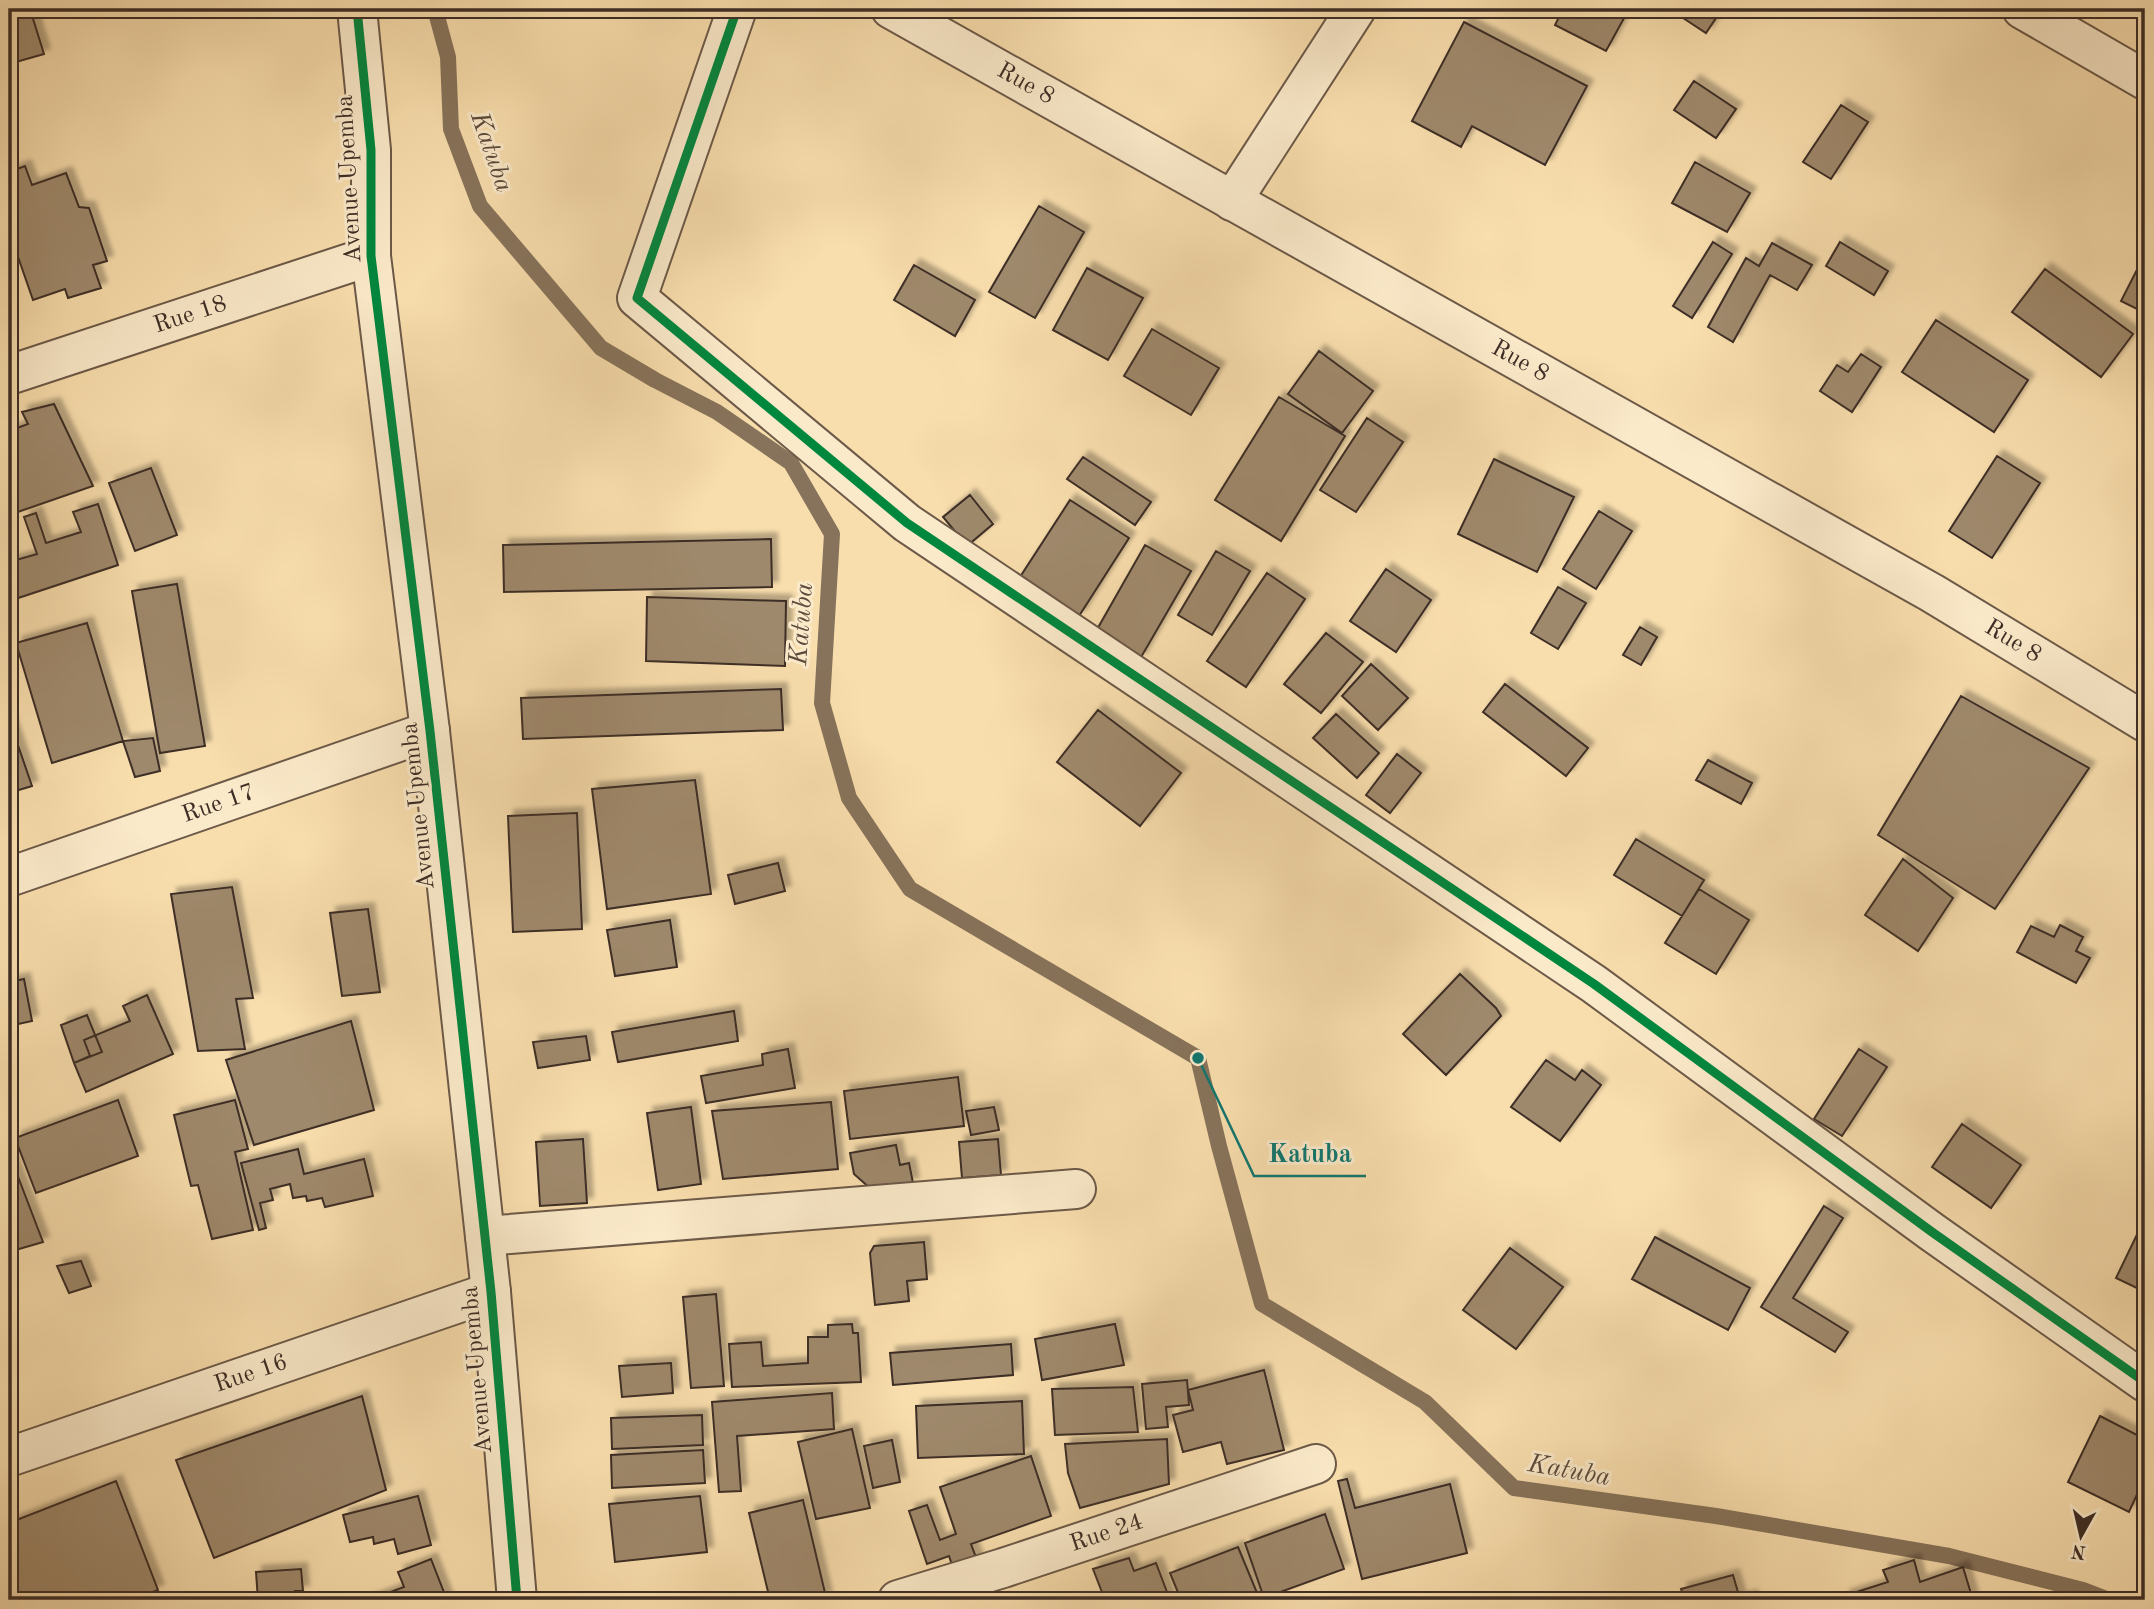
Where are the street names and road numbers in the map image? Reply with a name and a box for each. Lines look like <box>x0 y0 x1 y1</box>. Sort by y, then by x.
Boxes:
street label: Rue 8 <box>993 59 1058 110</box>
street label: Avenue Upemba <box>334 94 366 264</box>
street label: Rue 18 <box>151 292 230 339</box>
street label: Rue 8 <box>1487 336 1553 387</box>
street label: Rue 8 <box>1980 616 2045 668</box>
street label: Avenue Upemba <box>398 721 440 891</box>
street label: Rue 17 <box>179 781 258 828</box>
street label: Avenue Upemba <box>459 1285 497 1455</box>
street label: Rue 16 <box>212 1350 291 1398</box>
street label: Rue 24 <box>1067 1510 1146 1557</box>

